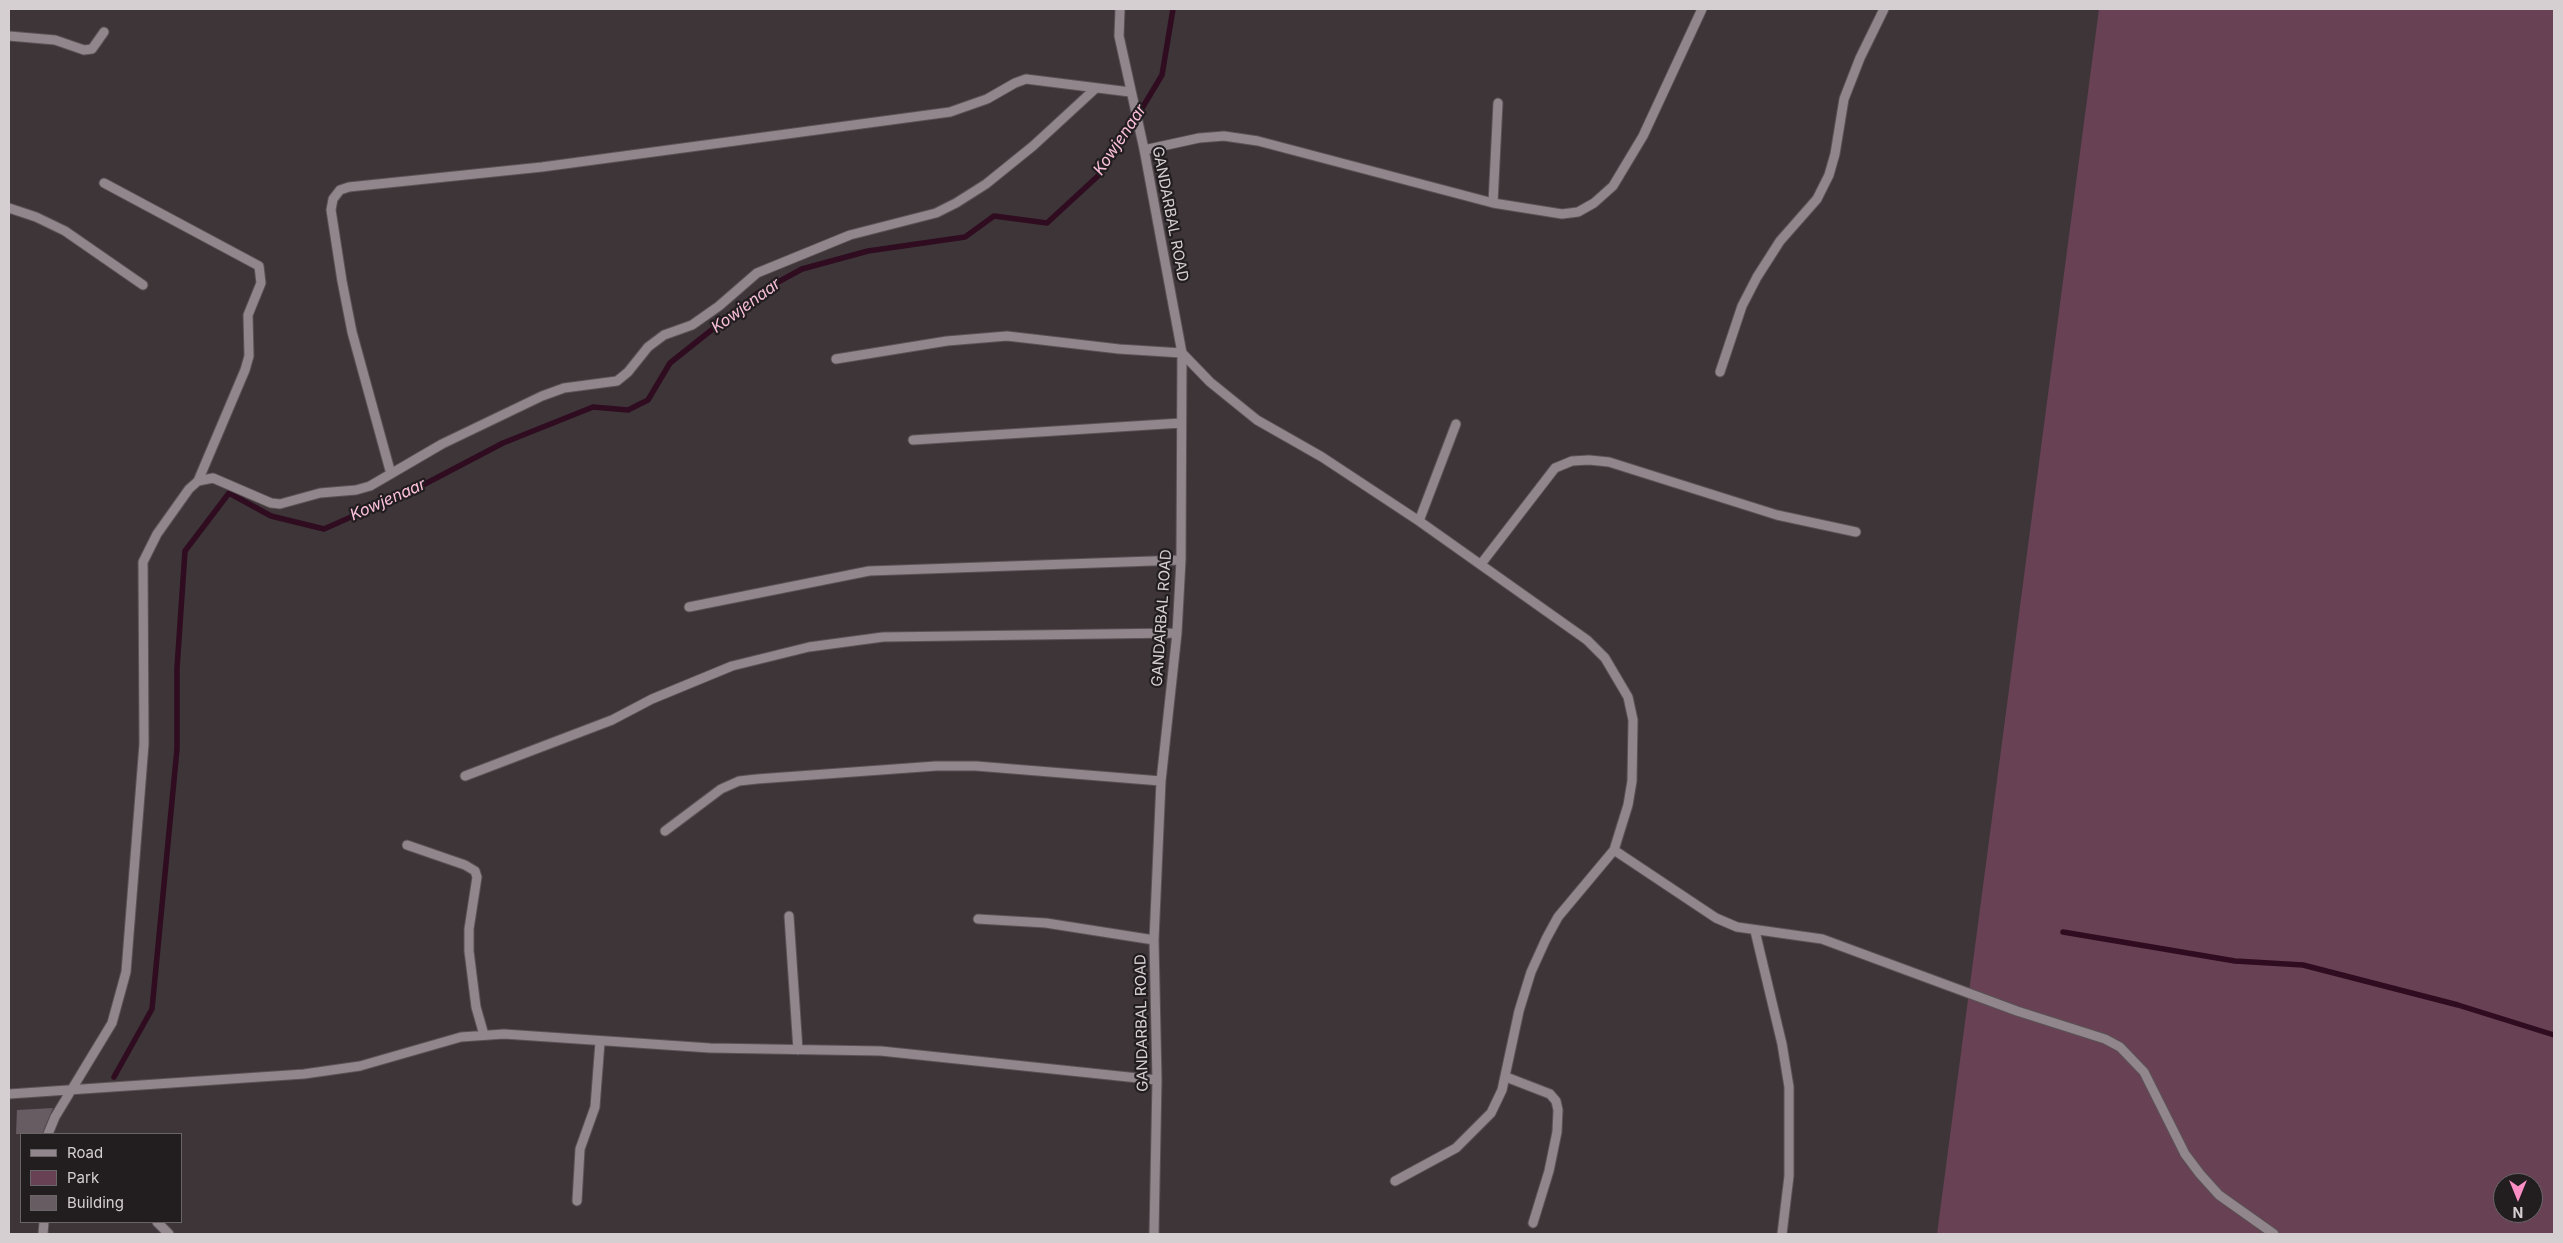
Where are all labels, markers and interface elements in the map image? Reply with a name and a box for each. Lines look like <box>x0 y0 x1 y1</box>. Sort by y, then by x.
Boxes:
water label: Kowjenaar <box>1089 101 1151 179</box>
street label: GANDARBAL ROAD <box>1148 145 1192 283</box>
water label: Kowjenaar <box>708 275 784 337</box>
water label: Kowjenaar <box>347 475 429 525</box>
street label: GANDARBAL ROAD <box>1148 549 1176 687</box>
street label: GANDARBAL ROAD <box>1132 954 1152 1092</box>
legend <box>20 1133 182 1223</box>
text: Road <box>67 1143 103 1162</box>
text: Park <box>67 1168 99 1187</box>
north arrow <box>2493 1173 2543 1223</box>
text: Building <box>67 1193 124 1212</box>
text: N <box>2513 1204 2523 1221</box>

